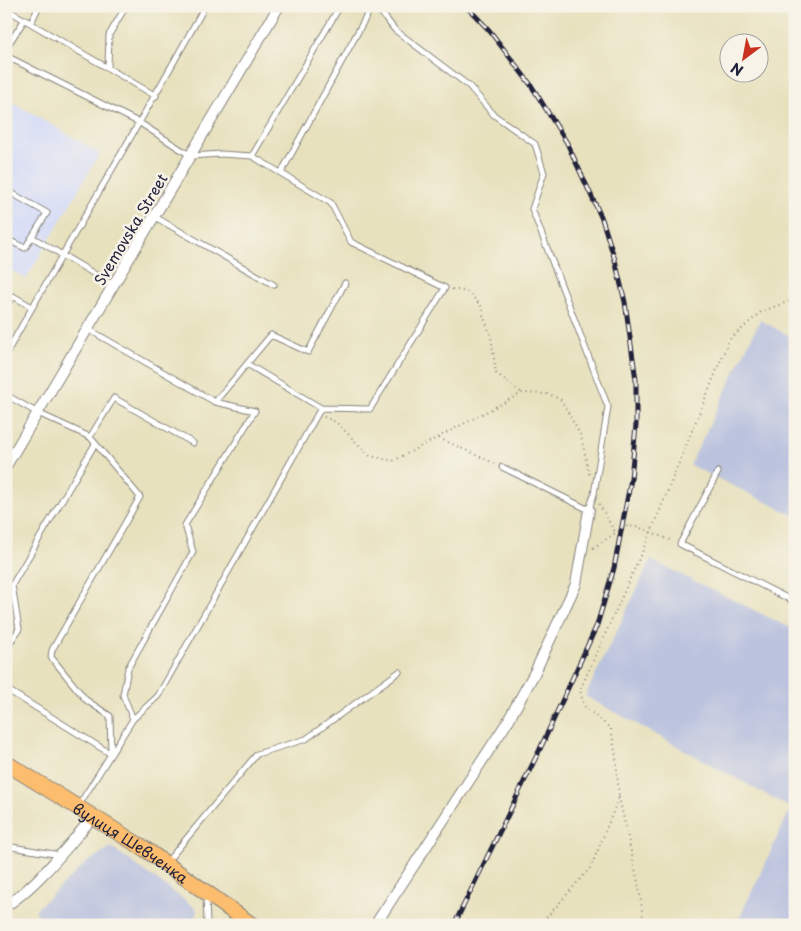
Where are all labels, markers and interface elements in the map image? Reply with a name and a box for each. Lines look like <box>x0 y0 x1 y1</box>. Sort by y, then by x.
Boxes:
north arrow <box>718 32 768 82</box>
text: N <box>727 58 747 81</box>
street label: Svemovska Street <box>87 168 173 289</box>
street label: вулиця Шевченка <box>69 796 194 889</box>

